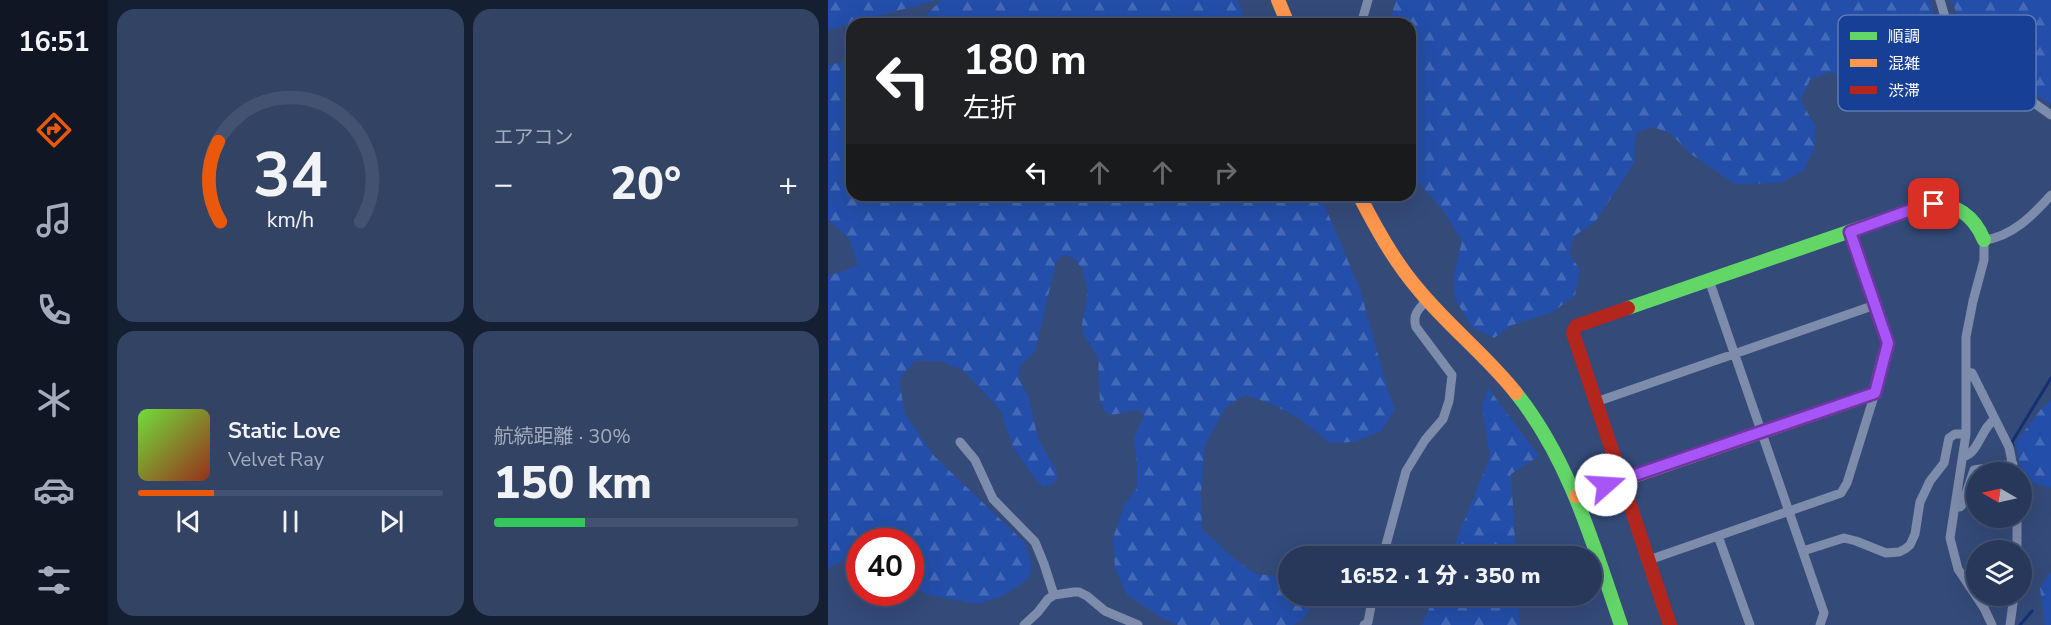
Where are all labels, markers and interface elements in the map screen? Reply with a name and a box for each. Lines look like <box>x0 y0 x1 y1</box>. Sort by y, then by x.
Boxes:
legend <box>1838 15 2036 111</box>
text: 16:51 <box>18 24 90 61</box>
text: 順調 <box>1888 26 1920 48</box>
text: 180 m <box>963 32 1087 89</box>
icon: left <box>864 42 942 120</box>
text: 混雑 <box>1888 53 1920 75</box>
text: 渋滞 <box>1888 80 1920 102</box>
text: 左折 <box>963 90 1017 127</box>
icon: directions <box>33 109 75 151</box>
text: エアコン <box>494 124 574 151</box>
text: 34 <box>253 133 328 218</box>
text: 20° <box>610 154 681 215</box>
icon: left <box>1020 156 1053 189</box>
icon: ahead <box>1083 156 1116 189</box>
icon: ahead <box>1146 156 1179 189</box>
icon: right <box>1209 156 1242 189</box>
text: − <box>494 162 513 207</box>
text: + <box>778 162 798 207</box>
pin <box>1908 178 1959 229</box>
icon: arrive <box>1917 187 1950 220</box>
icon: music <box>33 199 75 241</box>
text: km/h <box>267 206 314 236</box>
icon: phone <box>33 289 75 331</box>
icon: climate <box>33 379 75 421</box>
text: Static Love <box>228 416 341 446</box>
text: 航続距離 · 30% <box>494 423 631 450</box>
text: Velvet Ray <box>228 446 324 473</box>
text: 150 km <box>494 453 652 514</box>
position arrow <box>1574 453 1638 517</box>
north arrow <box>1966 462 2032 528</box>
map controls <box>1966 462 2032 606</box>
icon: car <box>33 469 75 511</box>
icon: previous <box>172 505 205 538</box>
icon: pause <box>274 505 307 538</box>
icon: next <box>375 505 408 538</box>
speed limit sign: 40 <box>846 528 924 606</box>
button: layers <box>1966 540 2032 606</box>
icon: filters <box>33 559 75 601</box>
text: 16:52 · 1 分 · 350 m <box>1339 561 1541 591</box>

